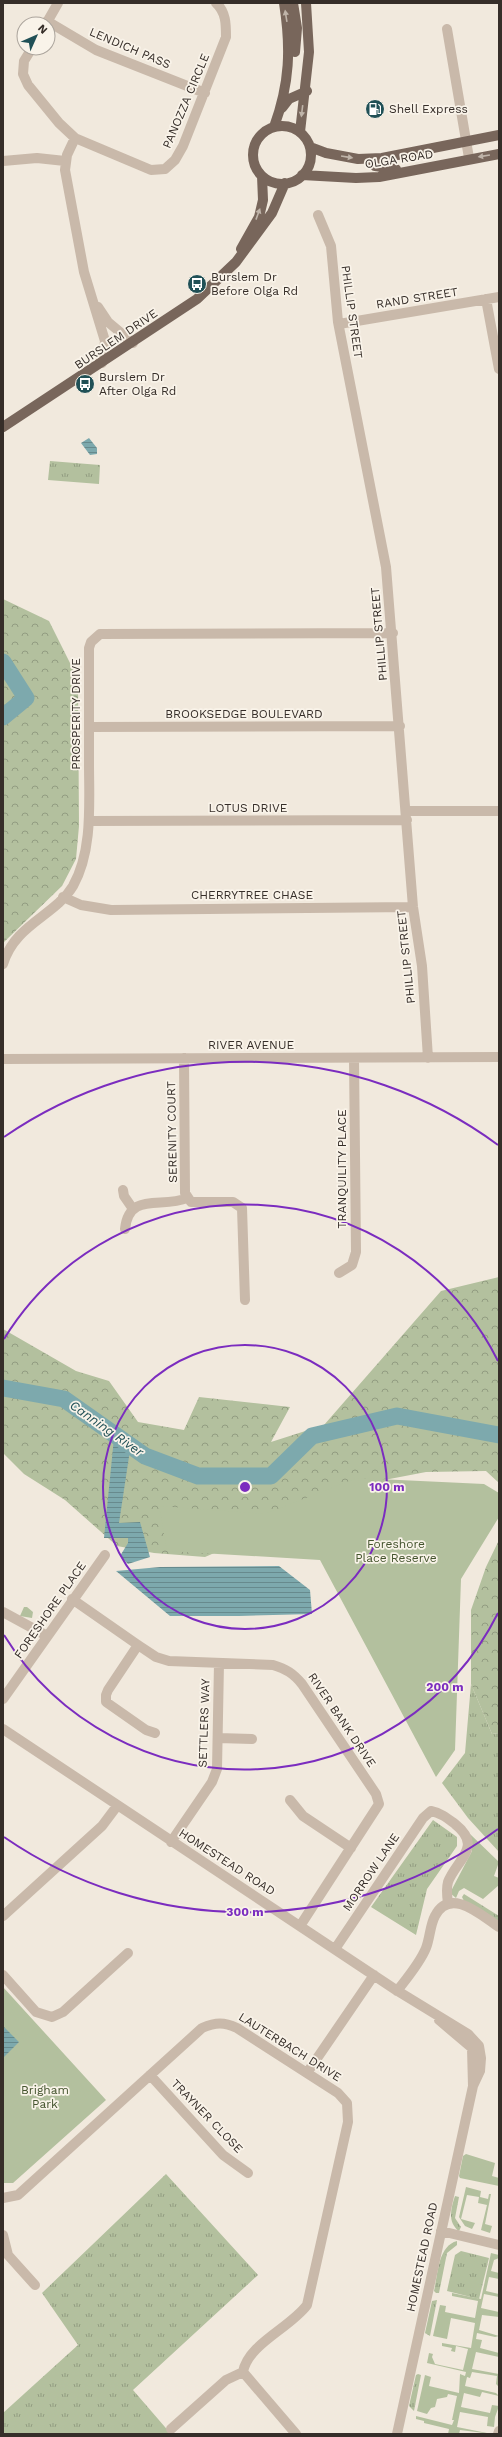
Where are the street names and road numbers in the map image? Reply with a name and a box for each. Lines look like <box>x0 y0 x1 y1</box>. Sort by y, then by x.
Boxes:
street label: LENDICH PASS <box>87 25 173 71</box>
street label: PANOZZA CIRCLE <box>160 51 212 151</box>
street label: OLGA ROAD <box>364 147 434 171</box>
street label: PHILLIP STREET <box>339 265 365 359</box>
street label: RAND STREET <box>375 285 459 311</box>
street label: BURSLEM DRIVE <box>72 306 160 372</box>
street label: PHILLIP STREET <box>368 587 390 681</box>
street label: PROSPERITY DRIVE <box>69 658 83 770</box>
street label: BROOKSEDGE BOULEVARD <box>165 707 323 721</box>
street label: LOTUS DRIVE <box>209 801 288 815</box>
street label: CHERRYTREE CHASE <box>191 888 313 902</box>
street label: PHILLIP STREET <box>394 910 418 1004</box>
street label: RIVER AVENUE <box>208 1038 294 1052</box>
street label: SERENITY COURT <box>164 1081 180 1183</box>
street label: TRANQUILITY PLACE <box>335 1109 349 1229</box>
street label: FORESHORE PLACE <box>11 1559 89 1661</box>
street label: RIVER BANK DRIVE <box>305 1670 379 1770</box>
street label: SETTLERS WAY <box>195 1678 213 1768</box>
street label: HOMESTEAD ROAD <box>176 1826 278 1898</box>
street label: MORROW LANE <box>340 1830 402 1914</box>
street label: LAUTERBACH DRIVE <box>236 2010 344 2084</box>
street label: TRAYNER CLOSE <box>168 2076 246 2156</box>
street label: HOMESTEAD ROAD <box>404 2201 440 2313</box>

